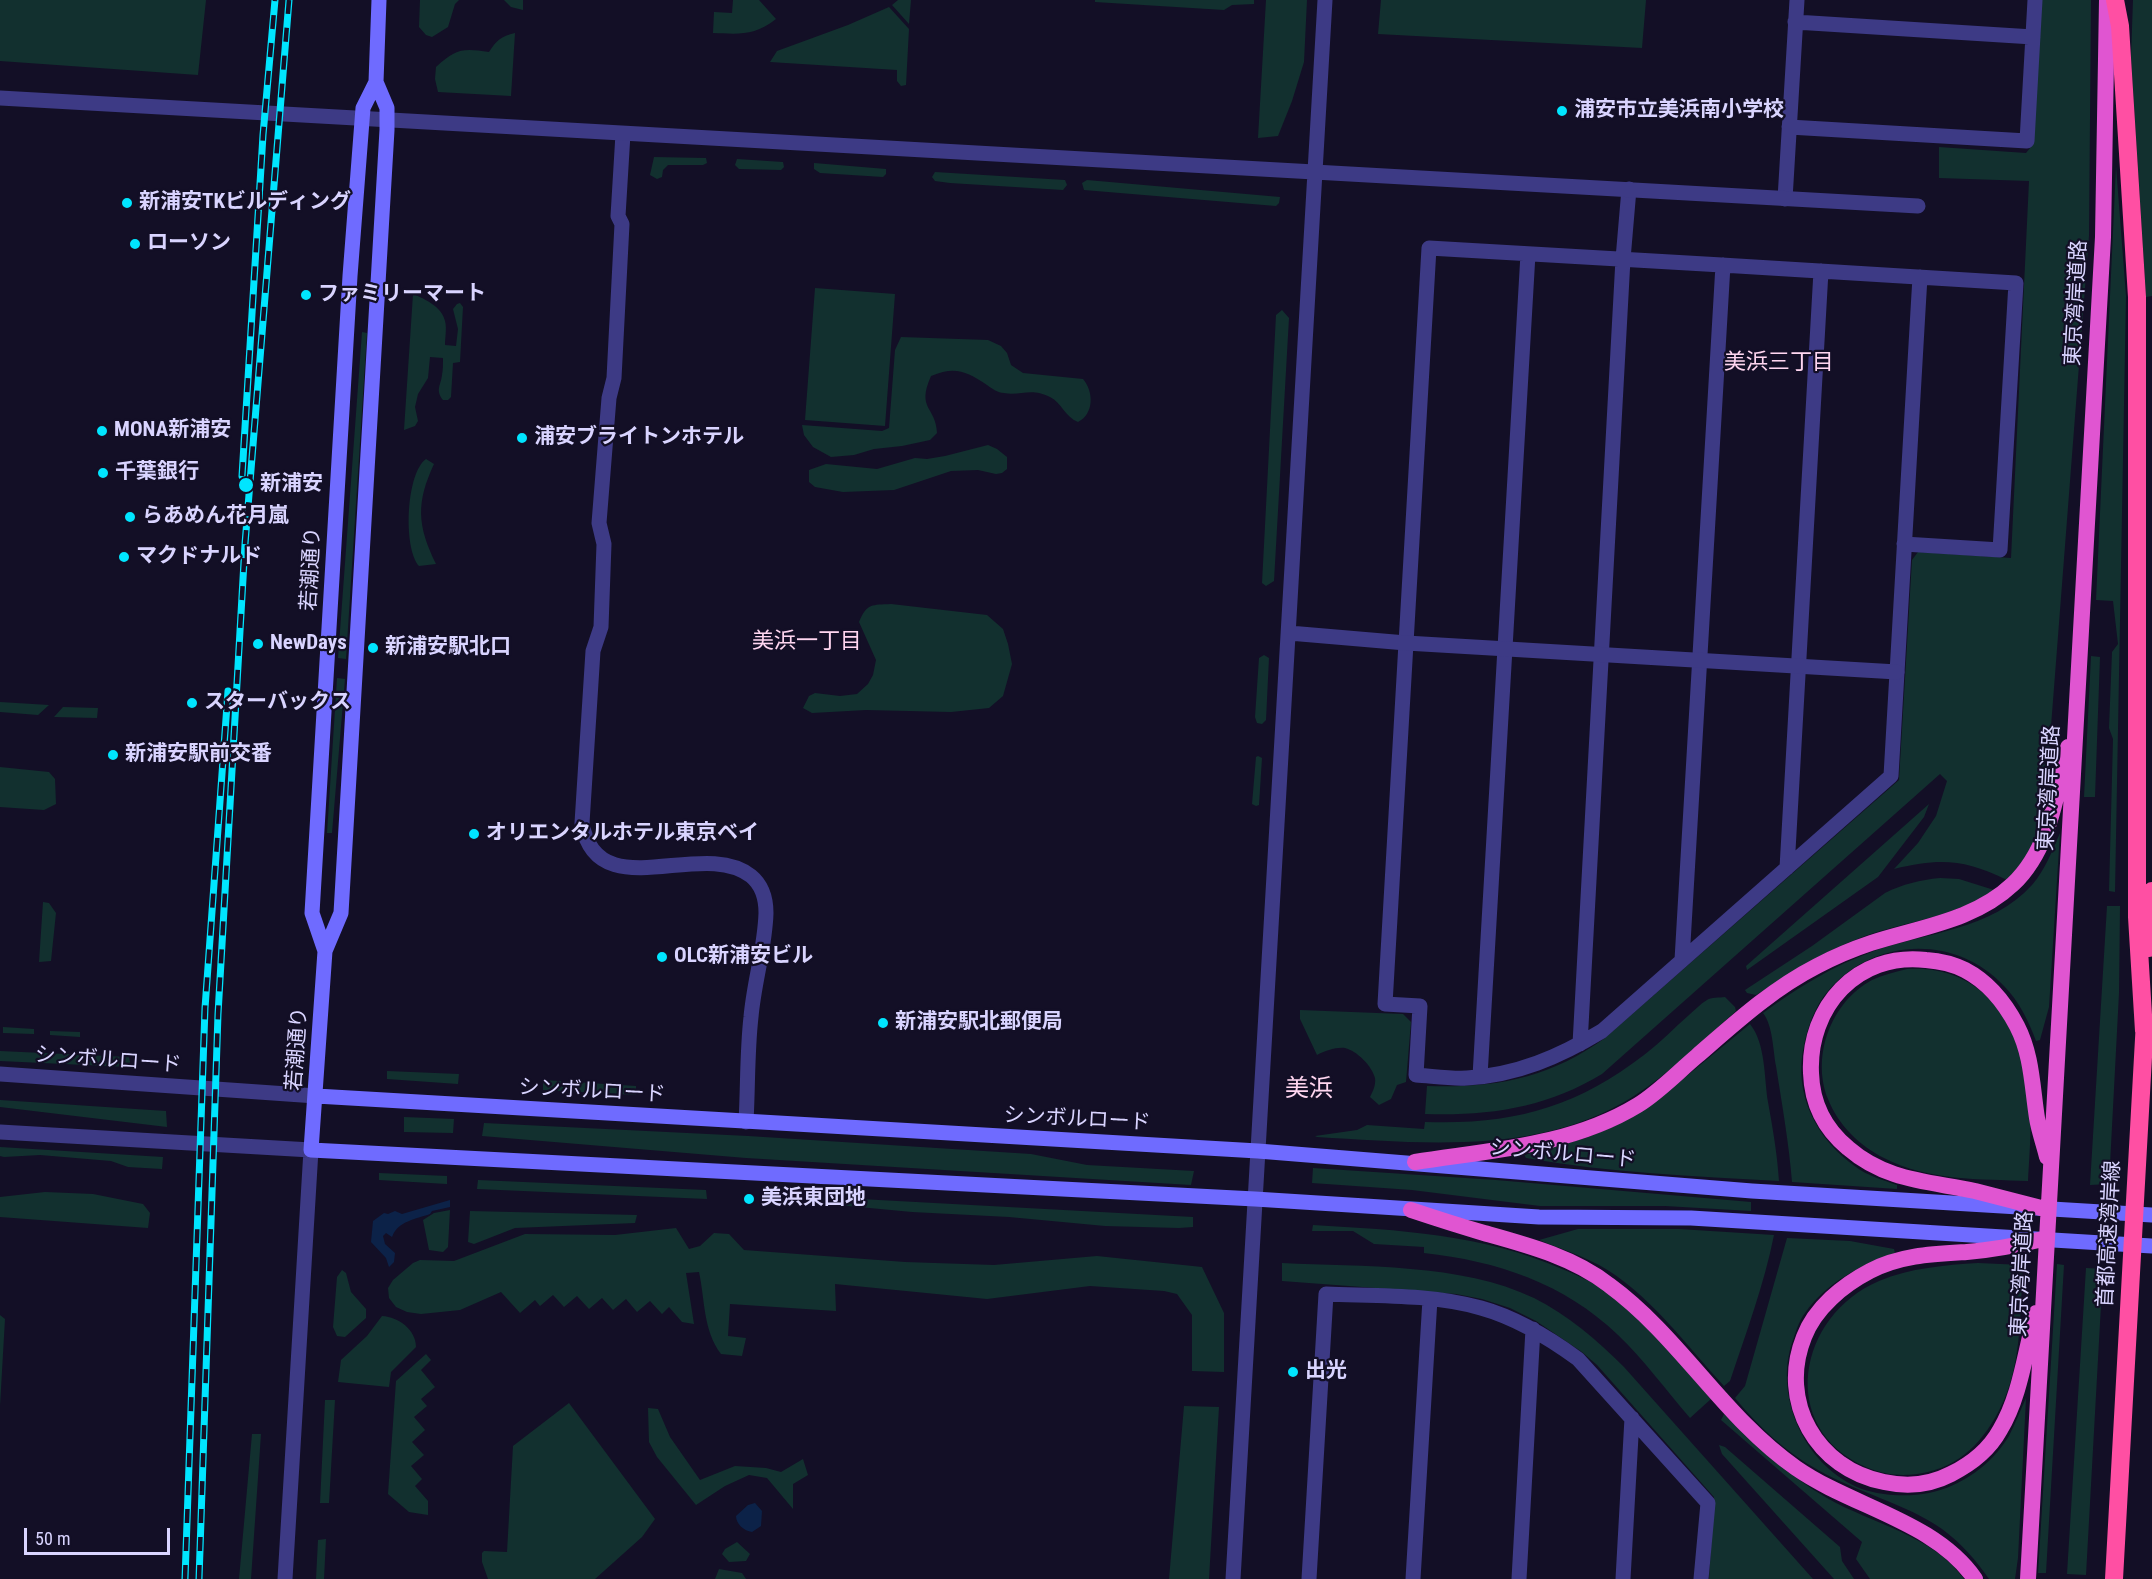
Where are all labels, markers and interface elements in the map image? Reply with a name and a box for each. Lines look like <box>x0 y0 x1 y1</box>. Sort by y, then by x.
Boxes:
place label: 浦安市立美浜南小学校 <box>1574 98 1784 124</box>
marker: 浦安市立美浜南小学校 <box>1555 104 1569 118</box>
place label: 新浦安TKビルディング <box>139 190 351 216</box>
marker: 新浦安TKビルディング <box>120 196 134 210</box>
place label: ローソン <box>147 231 231 257</box>
marker: ローソン <box>128 237 142 251</box>
street label: 東京湾岸道路 <box>2061 239 2093 367</box>
place label: ファミリーマート <box>318 282 486 308</box>
marker: ファミリーマート <box>299 288 313 302</box>
district label: 美浜三丁目 <box>1724 350 1834 376</box>
place label: MONA新浦安 <box>114 418 231 444</box>
marker: MONA新浦安 <box>95 424 109 438</box>
place label: 浦安ブライトンホテル <box>534 425 744 451</box>
marker: 浦安ブライトンホテル <box>515 431 529 445</box>
place label: 千葉銀行 <box>115 460 199 486</box>
marker: 千葉銀行 <box>96 466 110 480</box>
place label: 新浦安 <box>260 472 323 498</box>
marker: 新浦安 <box>237 476 255 494</box>
place label: らあめん花月嵐 <box>142 504 289 530</box>
marker: らあめん花月嵐 <box>123 510 137 524</box>
street label: 若潮通り <box>297 526 327 612</box>
place label: マクドナルド <box>136 544 262 570</box>
marker: マクドナルド <box>117 550 131 564</box>
district label: 美浜一丁目 <box>752 629 862 655</box>
place label: NewDays <box>270 631 347 657</box>
place label: 新浦安駅北口 <box>385 635 511 661</box>
marker: NewDays <box>251 637 265 651</box>
marker: 新浦安駅北口 <box>366 641 380 655</box>
place label: スターバックス <box>204 690 351 716</box>
marker: スターバックス <box>185 696 199 710</box>
street label: 東京湾岸道路 <box>2034 724 2066 852</box>
place label: 新浦安駅前交番 <box>125 742 272 768</box>
marker: 新浦安駅前交番 <box>106 748 120 762</box>
place label: オリエンタルホテル東京ベイ <box>486 821 759 847</box>
marker: オリエンタルホテル東京ベイ <box>467 827 481 841</box>
place label: OLC新浦安ビル <box>674 944 813 970</box>
marker: OLC新浦安ビル <box>655 950 669 964</box>
street label: 若潮通り <box>283 1006 313 1092</box>
place label: 新浦安駅北郵便局 <box>895 1010 1063 1036</box>
marker: 新浦安駅北郵便局 <box>876 1016 890 1030</box>
street label: シンボルロード <box>34 1043 182 1079</box>
street label: シンボルロード <box>518 1076 666 1108</box>
district label: 美浜 <box>1285 1076 1333 1104</box>
street label: シンボルロード <box>1003 1104 1151 1136</box>
street label: シンボルロード <box>1489 1136 1637 1174</box>
street label: 首都高速湾岸線 <box>2094 1160 2126 1308</box>
place label: 美浜東団地 <box>761 1186 866 1212</box>
marker: 美浜東団地 <box>742 1192 756 1206</box>
street label: 東京湾岸道路 <box>2007 1210 2039 1338</box>
place label: 出光 <box>1305 1359 1347 1385</box>
marker: 出光 <box>1286 1365 1300 1379</box>
scale bar <box>27 1516 172 1554</box>
text: 50 m <box>35 1528 70 1549</box>

